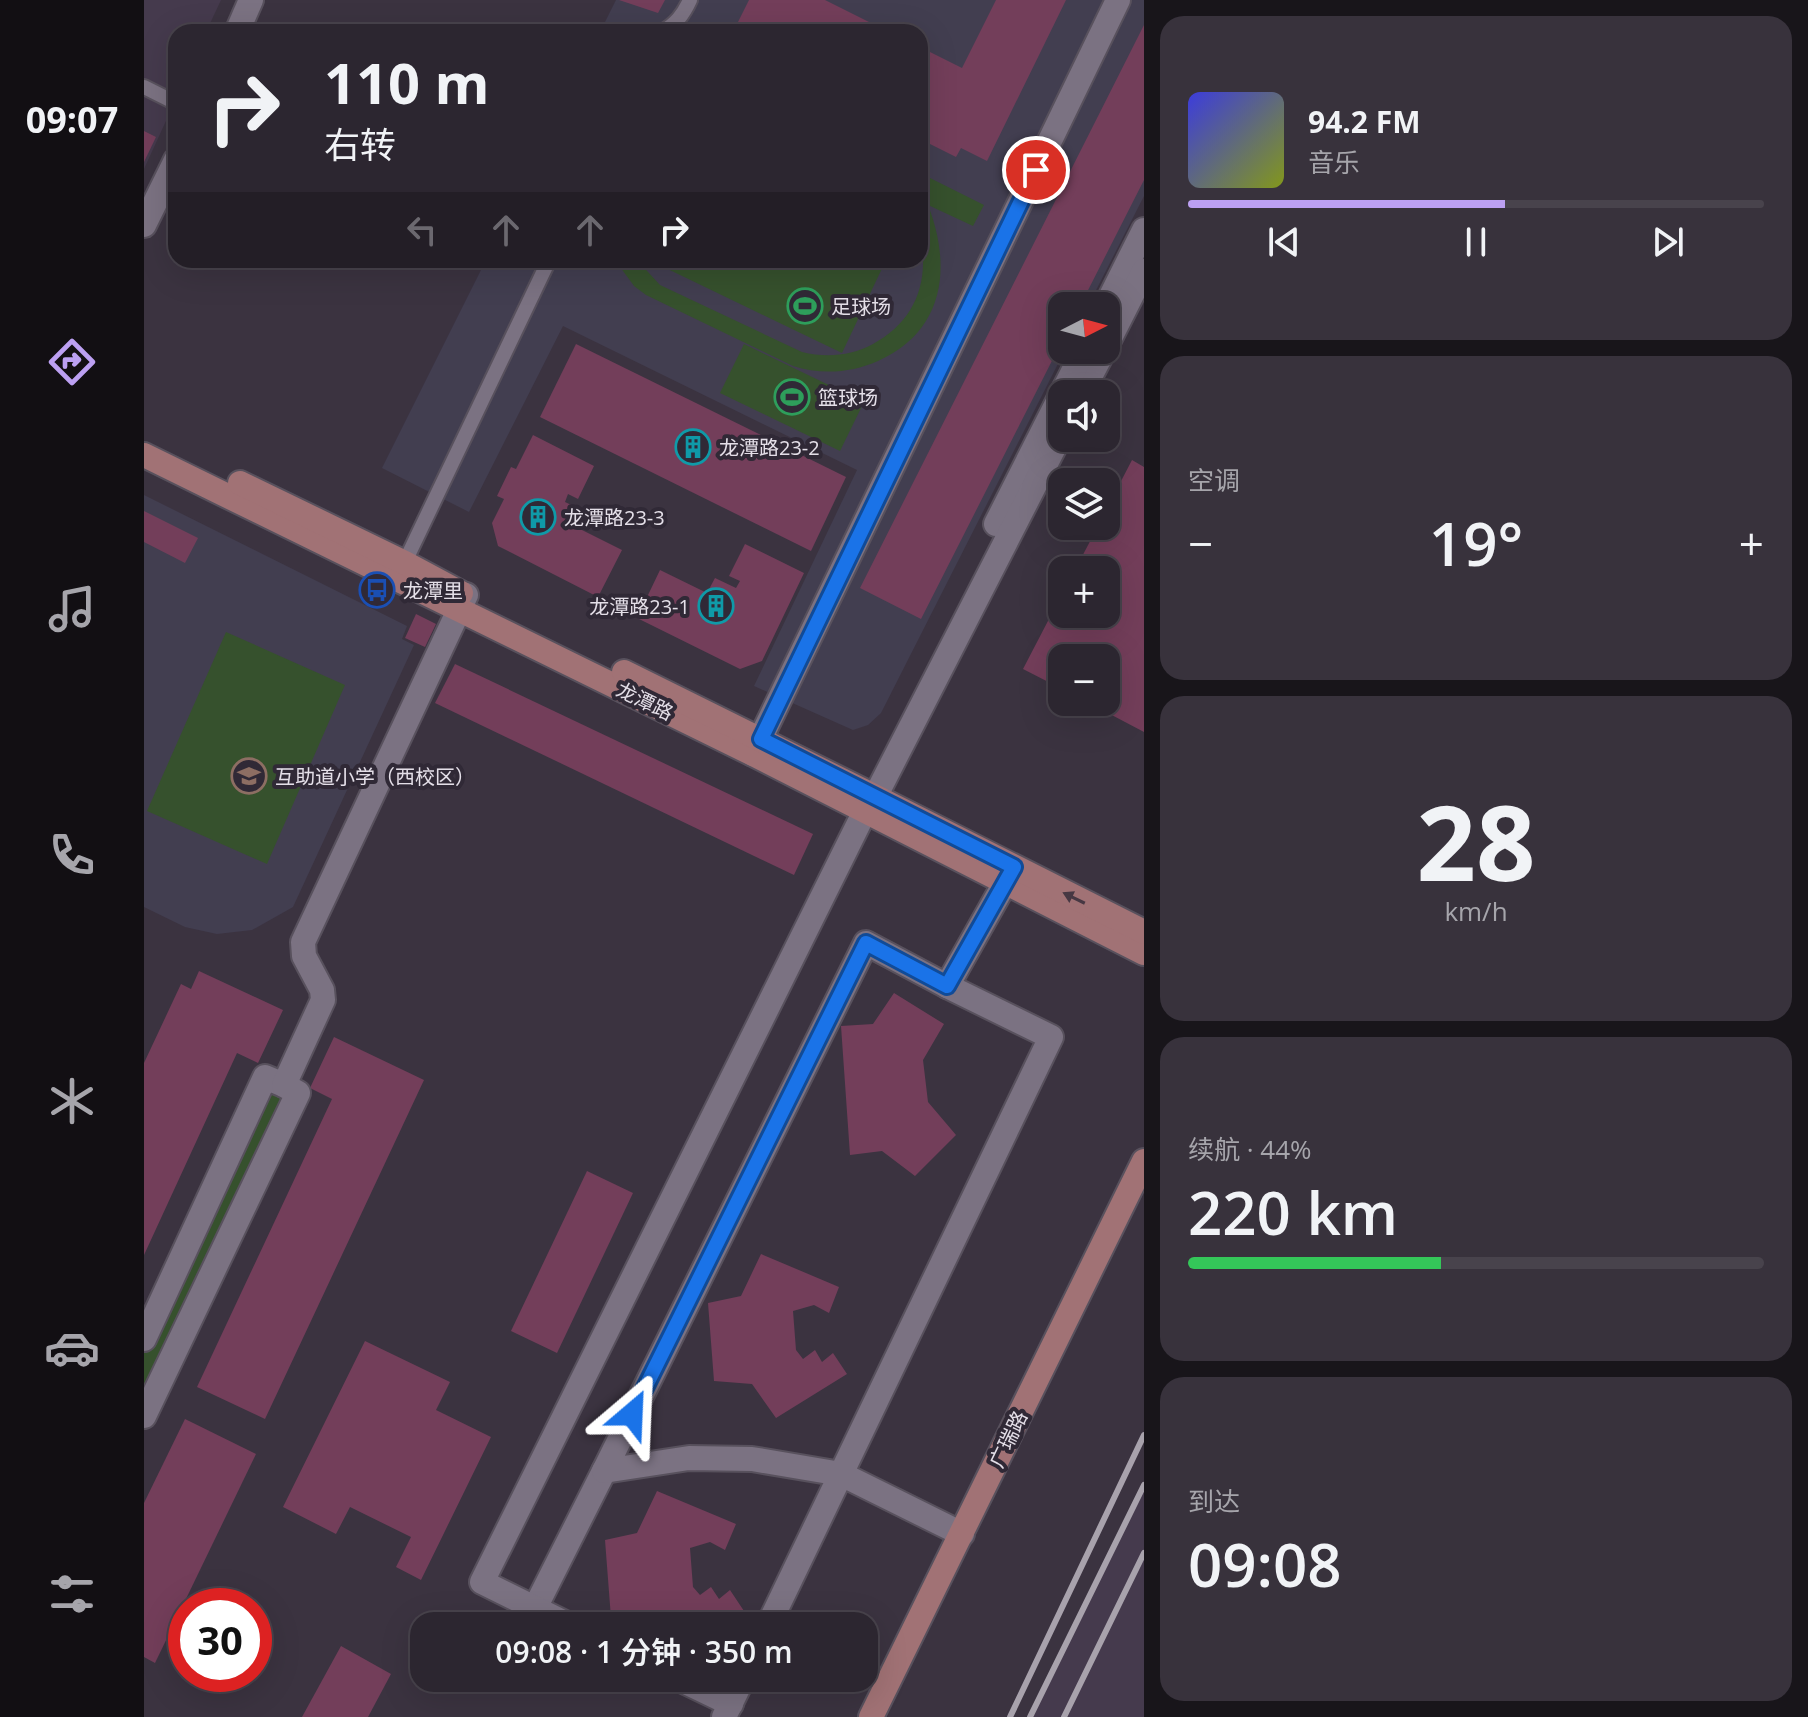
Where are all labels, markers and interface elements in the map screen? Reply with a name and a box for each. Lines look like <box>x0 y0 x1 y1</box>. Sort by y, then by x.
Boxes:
text: 110 m <box>324 44 490 120</box>
icon: right <box>192 56 296 160</box>
text: 09:07 <box>26 95 118 144</box>
text: 94.2 FM <box>1308 101 1421 142</box>
text: 右转 <box>324 120 396 169</box>
pin <box>1002 136 1070 204</box>
text: 音乐 <box>1308 144 1360 180</box>
icon: arrive <box>1014 148 1058 192</box>
icon: left <box>400 208 444 252</box>
icon: ahead <box>484 208 528 252</box>
icon: ahead <box>568 208 612 252</box>
icon: right <box>652 208 696 252</box>
icon: previous <box>1262 220 1306 264</box>
icon: pause <box>1454 220 1498 264</box>
icon: next <box>1646 220 1690 264</box>
sports icon: 足球场 <box>786 287 824 325</box>
north arrow <box>1048 292 1120 364</box>
map controls <box>1048 292 1120 716</box>
place label: 足球场 <box>831 293 891 320</box>
icon: directions <box>44 334 100 390</box>
sports icon: 篮球场 <box>773 378 811 416</box>
button: sound <box>1048 380 1120 452</box>
place label: 篮球场 <box>818 384 878 411</box>
building icon: 龙潭路23-2 <box>674 428 712 466</box>
place label: 龙潭路23-2 <box>719 434 820 461</box>
text: 空调 <box>1188 462 1240 498</box>
button: layers <box>1048 468 1120 540</box>
building icon: 龙潭路23-3 <box>519 498 557 536</box>
text: 19° <box>1429 502 1523 584</box>
place label: 龙潭路23-3 <box>564 504 665 531</box>
text: − <box>1188 513 1213 573</box>
text: + <box>1739 513 1764 573</box>
button: + <box>1048 556 1120 628</box>
bus stop icon: 龙潭里 <box>358 571 396 609</box>
place label: 龙潭里 <box>403 577 463 604</box>
icon: music <box>44 581 100 637</box>
building icon: 龙潭路23-1 <box>697 587 735 625</box>
place label: 龙潭路23-1 <box>589 593 690 620</box>
button: − <box>1048 644 1120 716</box>
street label: 龙潭路 <box>612 676 678 726</box>
school or university icon: 互助道小学（西校区） <box>230 757 268 795</box>
place label: 互助道小学（西校区） <box>275 763 475 790</box>
text: 28 <box>1417 770 1535 911</box>
icon: phone <box>44 827 100 883</box>
one-way arrow <box>1063 891 1086 904</box>
text: km/h <box>1444 893 1508 929</box>
icon: climate <box>44 1073 100 1129</box>
text: 续航 · 44% <box>1188 1131 1312 1167</box>
text: 220 km <box>1188 1171 1398 1253</box>
icon: car <box>44 1320 100 1376</box>
position arrow <box>590 1372 674 1456</box>
street label: 广瑞路 <box>983 1406 1033 1472</box>
text: 到达 <box>1188 1483 1240 1519</box>
text: 09:08 <box>1188 1523 1342 1605</box>
icon: filters <box>44 1566 100 1622</box>
speed limit sign: 30 <box>168 1588 272 1692</box>
text: 09:08 · 1 分钟 · 350 m <box>495 1631 793 1672</box>

